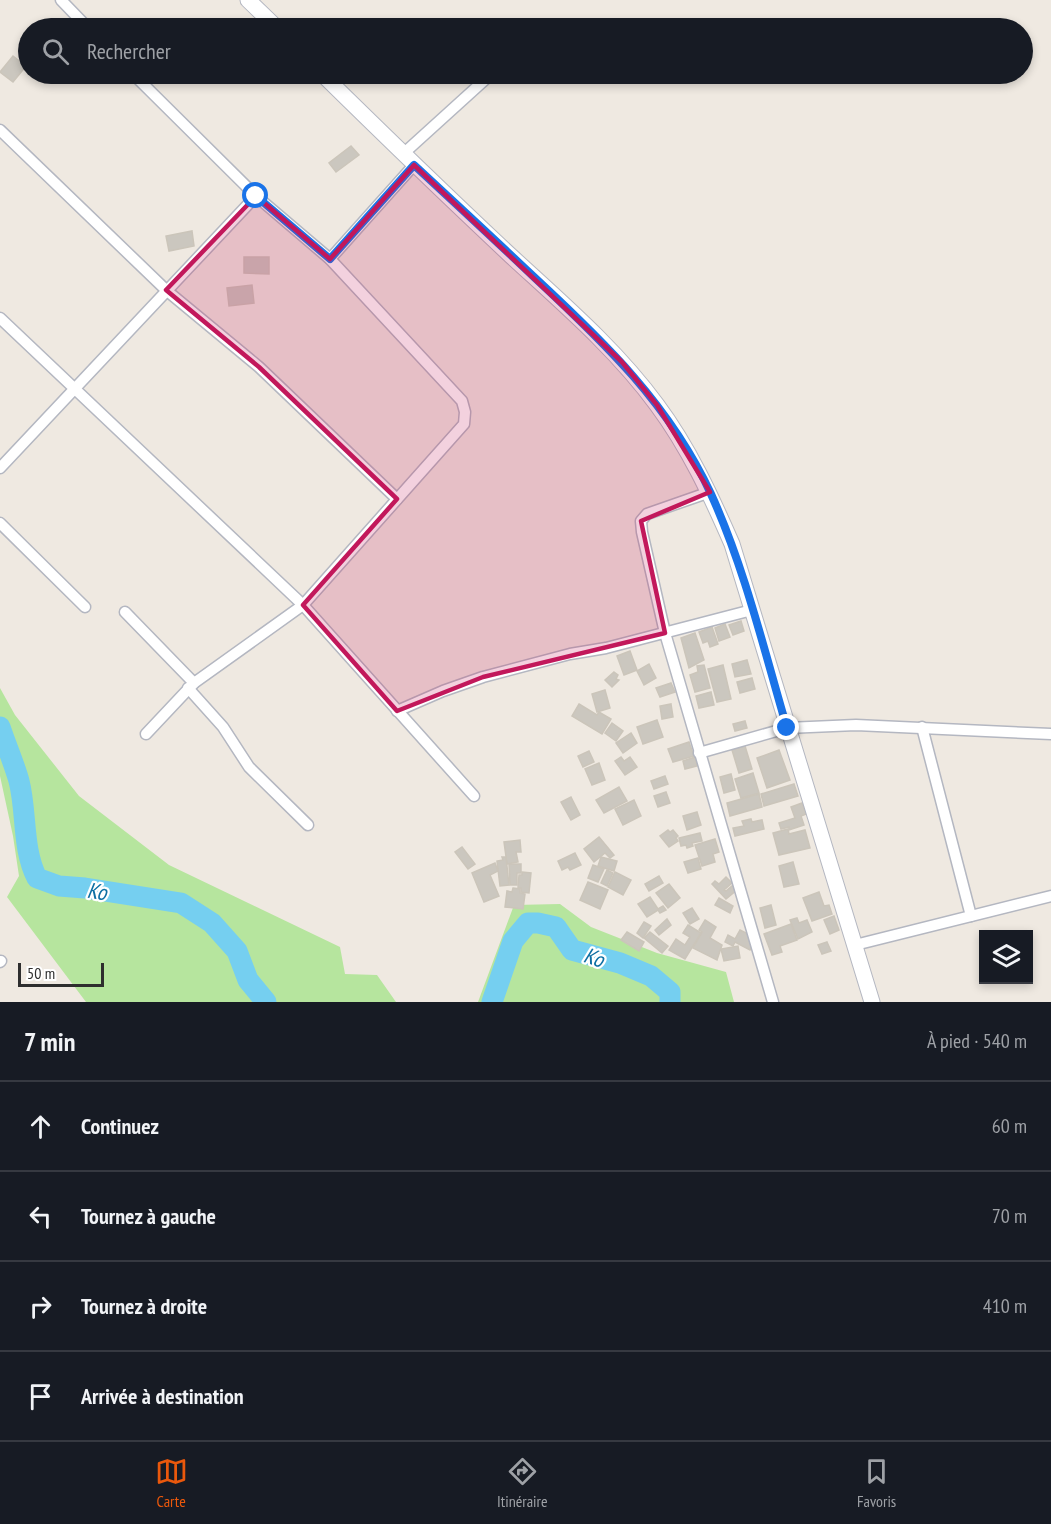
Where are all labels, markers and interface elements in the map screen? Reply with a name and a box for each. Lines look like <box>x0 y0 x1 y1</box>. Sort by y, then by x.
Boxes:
search box <box>18 18 1033 84</box>
icon: search <box>39 35 72 68</box>
text: Rechercher <box>87 37 171 65</box>
route start <box>242 182 268 208</box>
route end <box>773 714 799 740</box>
water label: Ko <box>85 876 110 906</box>
map controls <box>979 930 1033 984</box>
button: layers <box>979 930 1033 984</box>
water label: Ko <box>580 941 609 974</box>
scale bar <box>18 960 104 988</box>
text: 50 m <box>27 963 55 983</box>
text: 7 min <box>24 1025 75 1058</box>
text: À pied · 540 m <box>927 1028 1027 1054</box>
icon: ahead <box>24 1110 57 1143</box>
text: Continuez <box>81 1112 159 1140</box>
text: 60 m <box>992 1113 1027 1139</box>
icon: left <box>24 1200 57 1233</box>
text: Tournez à gauche <box>81 1202 216 1230</box>
text: 70 m <box>992 1203 1027 1229</box>
icon: right <box>24 1290 57 1323</box>
text: Tournez à droite <box>81 1292 207 1320</box>
text: 410 m <box>983 1293 1027 1319</box>
icon: arrive <box>24 1380 57 1413</box>
text: Arrivée à destination <box>81 1382 244 1410</box>
tab: Carte <box>155 1455 188 1511</box>
tab: Itinéraire <box>497 1455 548 1511</box>
tab: Favoris <box>857 1455 896 1511</box>

